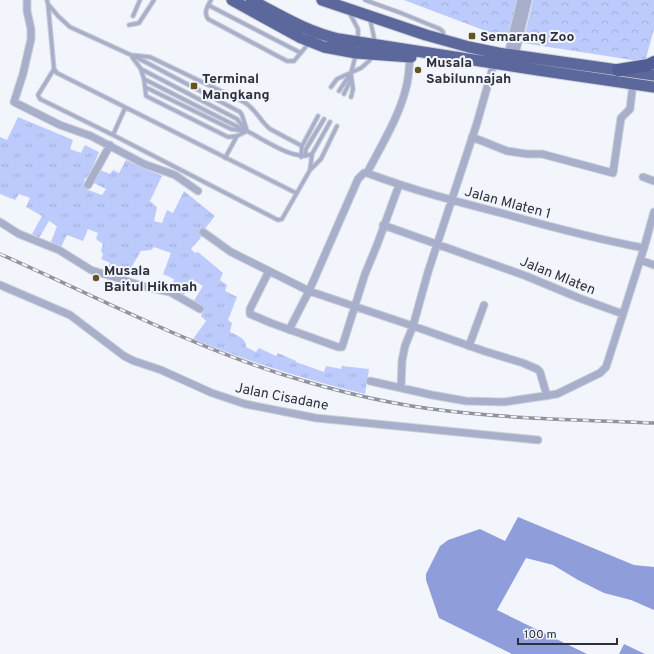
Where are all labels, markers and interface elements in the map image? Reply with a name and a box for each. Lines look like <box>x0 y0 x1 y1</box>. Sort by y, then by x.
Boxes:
place label: Semarang Zoo <box>480 29 575 46</box>
marker: Semarang Zoo <box>467 31 477 41</box>
place label: Musala Sabilunnajah <box>426 55 511 88</box>
marker: Musala Sabilunnajah <box>413 65 423 75</box>
place label: Terminal Mangkang <box>202 71 270 104</box>
marker: Terminal Mangkang <box>189 81 199 91</box>
street label: Jalan Mlaten 1 <box>463 184 553 223</box>
street label: Jalan Mlaten <box>517 253 598 299</box>
place label: Musala Baitul Hikmah <box>104 263 197 296</box>
marker: Musala Baitul Hikmah <box>91 273 101 283</box>
street label: Jalan Cisadane <box>233 380 330 415</box>
scale bar <box>518 620 617 646</box>
text: 100 m <box>524 627 557 643</box>

